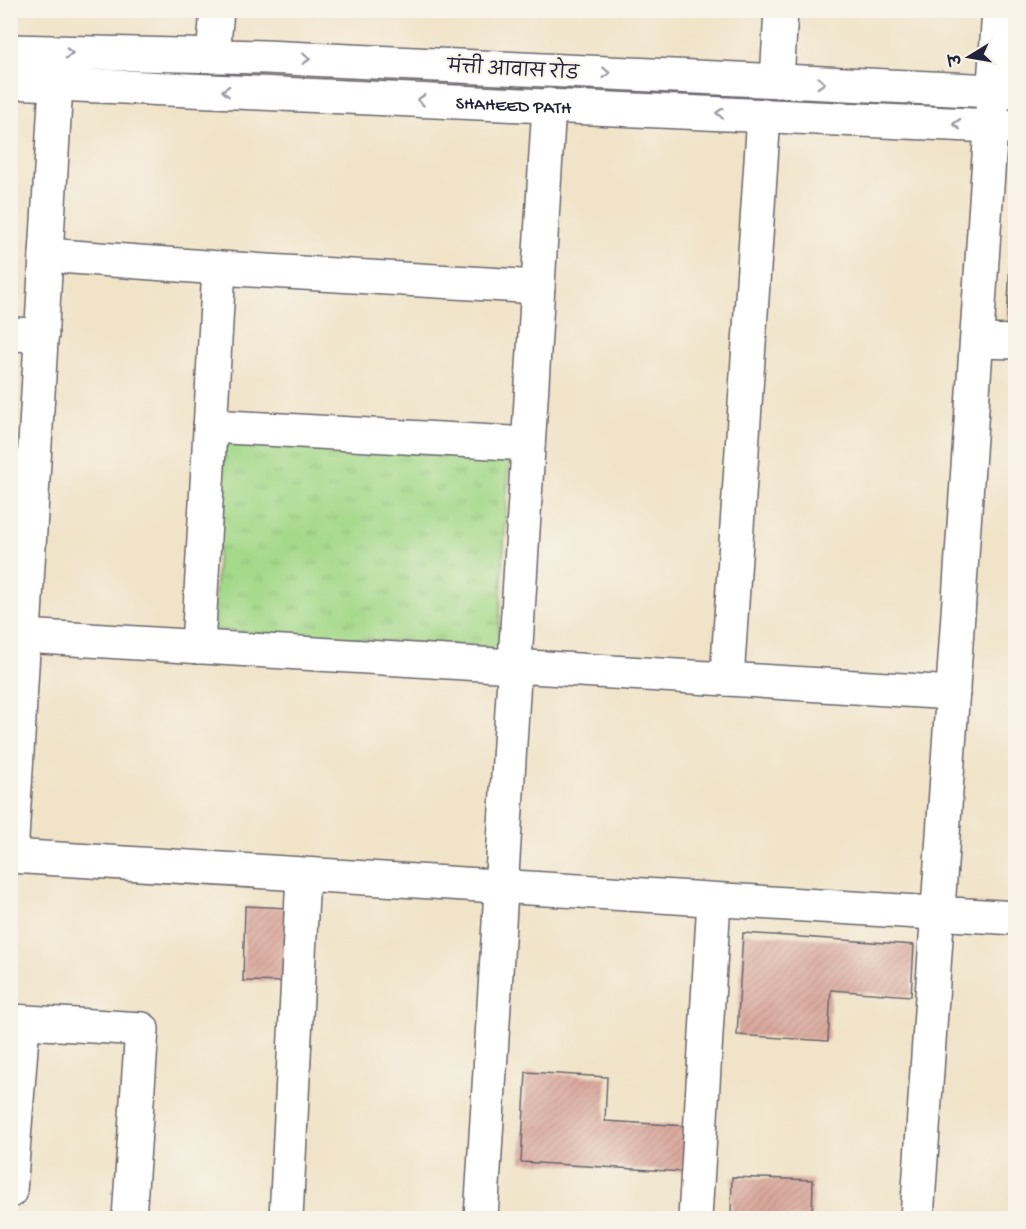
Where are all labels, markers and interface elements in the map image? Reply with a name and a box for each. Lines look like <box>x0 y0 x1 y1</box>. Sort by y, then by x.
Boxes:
north arrow <box>939 27 999 87</box>
one-way arrow <box>64 46 73 59</box>
text: उ <box>947 51 968 68</box>
street label: मंत्ती आवास रोड <box>446 52 581 86</box>
one-way arrow <box>301 53 310 66</box>
one-way arrow <box>601 67 610 80</box>
one-way arrow <box>817 77 826 90</box>
one-way arrow <box>221 85 230 98</box>
one-way arrow <box>416 93 425 106</box>
street label: SHAHEED PATH <box>455 94 572 120</box>
one-way arrow <box>716 107 725 120</box>
one-way arrow <box>953 117 962 130</box>

